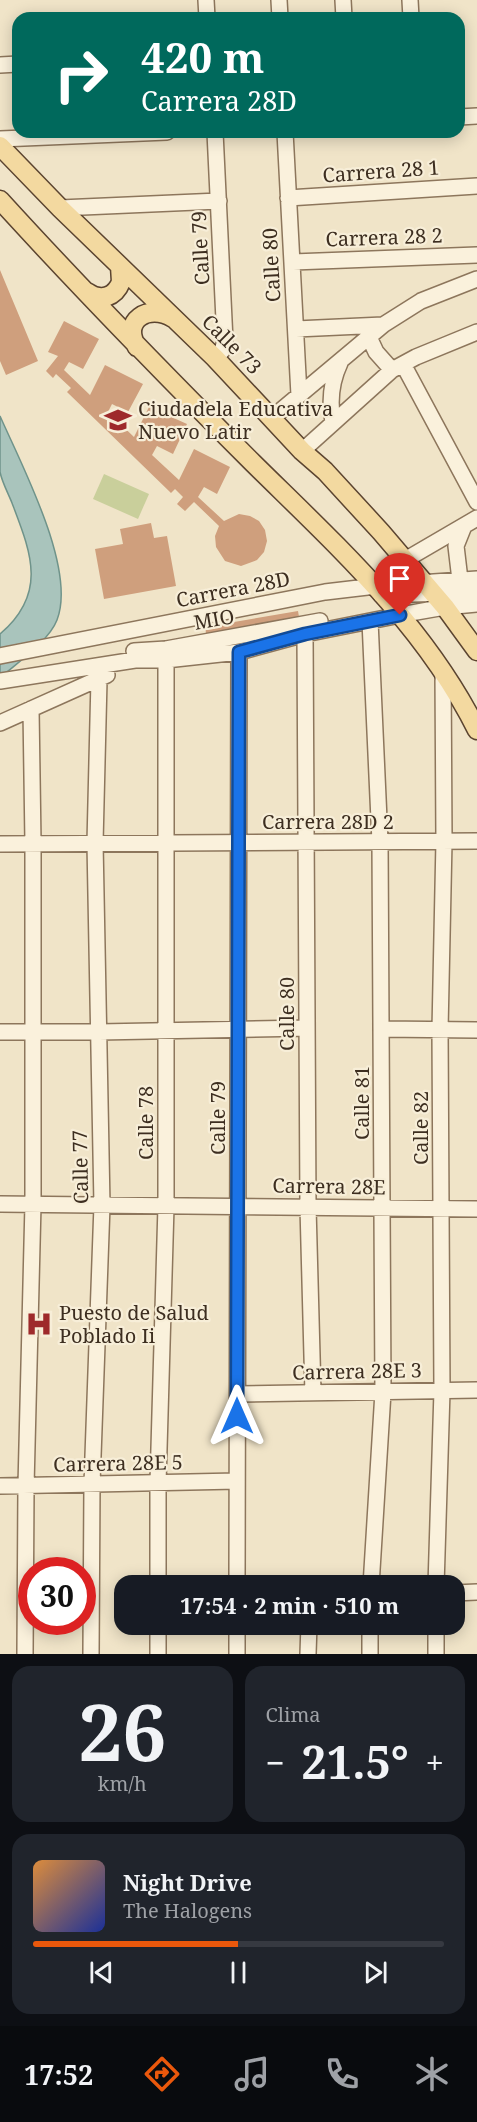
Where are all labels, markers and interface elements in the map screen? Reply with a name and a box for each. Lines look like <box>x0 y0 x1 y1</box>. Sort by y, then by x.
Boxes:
text: 420 m <box>141 28 265 85</box>
icon: right <box>42 36 120 114</box>
text: Carrera 28D <box>141 82 297 119</box>
street label: Carrera 28 1 <box>322 153 440 189</box>
street label: Calle 79 <box>185 210 215 286</box>
street label: Carrera 28 2 <box>325 221 443 253</box>
street label: Calle 80 <box>256 227 286 303</box>
street label: Calle 73 <box>196 308 268 380</box>
place label: Ciudadela Educativa Nuevo Latir <box>138 395 333 445</box>
school or university icon: Ciudadela Educativa Nuevo Latir <box>103 405 133 435</box>
pin <box>374 553 425 615</box>
icon: arrive <box>383 562 416 595</box>
street label: Carrera 28D <box>174 565 292 613</box>
street label: MIO <box>191 602 237 636</box>
street label: Carrera 28D 2 <box>262 808 394 835</box>
street label: Calle 80 <box>273 977 300 1051</box>
street label: Calle 81 <box>348 1066 375 1140</box>
street label: Calle 79 <box>204 1081 231 1155</box>
street label: Calle 78 <box>132 1086 159 1160</box>
street label: Calle 82 <box>407 1091 434 1165</box>
street label: Calle 77 <box>66 1130 94 1204</box>
street label: Carrera 28E <box>272 1172 386 1200</box>
place label: Puesto de Salud Poblado Ii <box>59 1299 209 1349</box>
hospital icon: Puesto de Salud Poblado Ii <box>24 1309 54 1339</box>
street label: Carrera 28E 3 <box>292 1356 422 1386</box>
position arrow <box>205 1384 269 1448</box>
street label: Carrera 28E 5 <box>53 1448 183 1478</box>
speed limit sign: 30 <box>18 1557 96 1635</box>
text: 17:54 · 2 min · 510 m <box>180 1590 399 1620</box>
text: 26 <box>78 1678 166 1784</box>
text: Clima <box>266 1701 321 1728</box>
text: 21.5° <box>301 1731 409 1792</box>
text: − <box>266 1740 285 1785</box>
text: + <box>426 1740 444 1785</box>
text: km/h <box>98 1770 147 1797</box>
text: Night Drive <box>123 1867 252 1897</box>
text: The Halogens <box>123 1897 252 1924</box>
icon: previous <box>85 1956 118 1989</box>
icon: pause <box>222 1956 255 1989</box>
icon: next <box>359 1956 392 1989</box>
icon: directions <box>141 2053 183 2095</box>
icon: music <box>231 2053 273 2095</box>
icon: phone <box>321 2053 363 2095</box>
icon: climate <box>411 2053 453 2095</box>
text: 17:52 <box>24 2056 93 2093</box>

